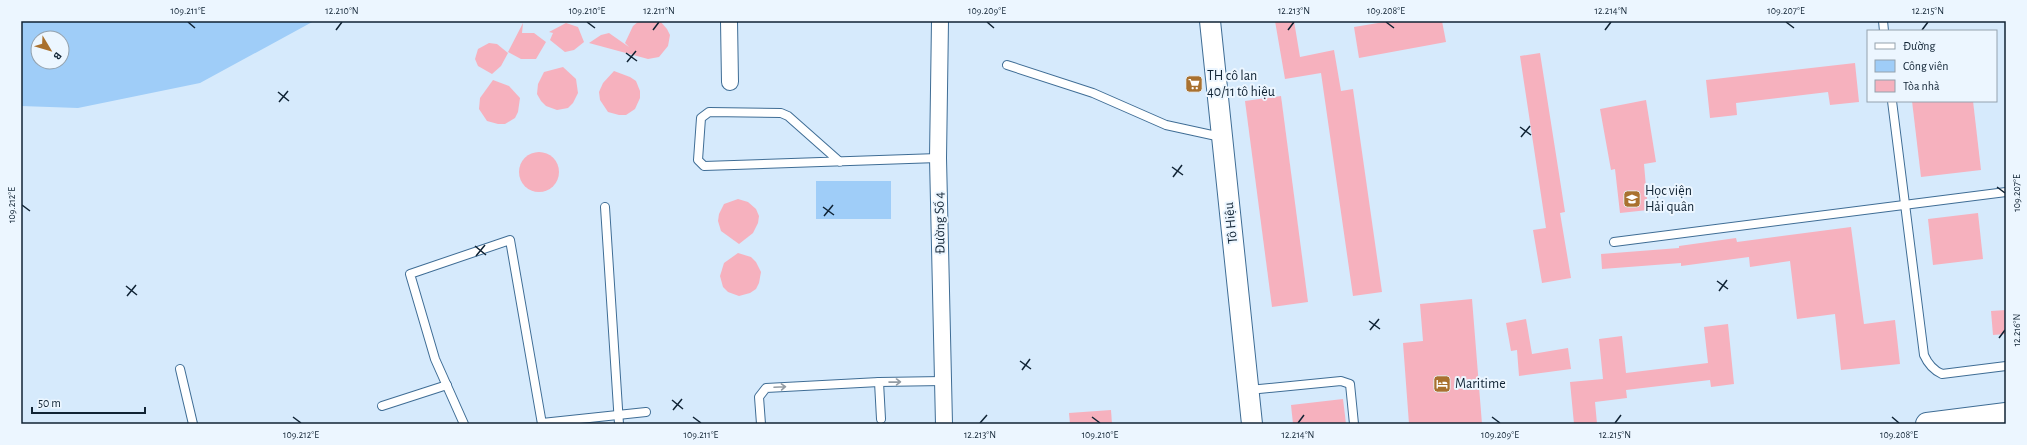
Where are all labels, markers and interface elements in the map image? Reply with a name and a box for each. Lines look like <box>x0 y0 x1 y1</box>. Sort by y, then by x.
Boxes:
text: 109.211°E <box>171 6 206 16</box>
text: 12.210°N <box>325 6 359 16</box>
text: 109.210°E <box>569 6 606 16</box>
text: 12.211°N <box>643 6 675 16</box>
text: 109.209°E <box>968 6 1006 16</box>
text: 12.213°N <box>1278 6 1310 16</box>
text: 109.208°E <box>1367 6 1405 16</box>
text: 12.214°N <box>1595 6 1627 16</box>
text: 109.207°E <box>1767 6 1805 16</box>
text: 12.215°N <box>1912 6 1944 16</box>
north arrow <box>30 30 70 70</box>
legend <box>1867 30 1997 102</box>
text: Đường <box>1903 40 1936 52</box>
text: B <box>51 50 64 62</box>
text: Công viên <box>1903 60 1949 72</box>
place label: TH cô lan 40/11 tô hiệu <box>1207 69 1275 99</box>
supermarket icon: TH cô lan 40/11 tô hiệu <box>1184 74 1204 94</box>
text: Tòa nhà <box>1903 80 1940 92</box>
text: 109.207°E <box>2012 174 2022 212</box>
place label: Học viện Hải quân <box>1645 184 1694 214</box>
text: 109.212°E <box>7 187 17 223</box>
school or university icon: Học viện Hải quân <box>1622 189 1642 209</box>
street label: Đường Số 4 <box>931 191 948 254</box>
street label: Tô Hiệu <box>1222 202 1240 244</box>
text: 12.216°N <box>2012 314 2022 346</box>
hotel icon: Maritime <box>1432 374 1452 394</box>
place label: Maritime <box>1455 377 1506 391</box>
one-way arrow <box>888 378 901 386</box>
one-way arrow <box>773 383 786 391</box>
scale bar <box>32 389 145 415</box>
text: 50 m <box>38 397 61 409</box>
text: 109.212°E <box>283 430 319 440</box>
text: 109.211°E <box>684 430 719 440</box>
text: 12.213°N <box>964 430 996 440</box>
text: 109.210°E <box>1082 430 1119 440</box>
text: 12.214°N <box>1282 430 1314 440</box>
text: 109.209°E <box>1481 430 1519 440</box>
text: 12.215°N <box>1599 430 1631 440</box>
text: 109.208°E <box>1880 430 1918 440</box>

